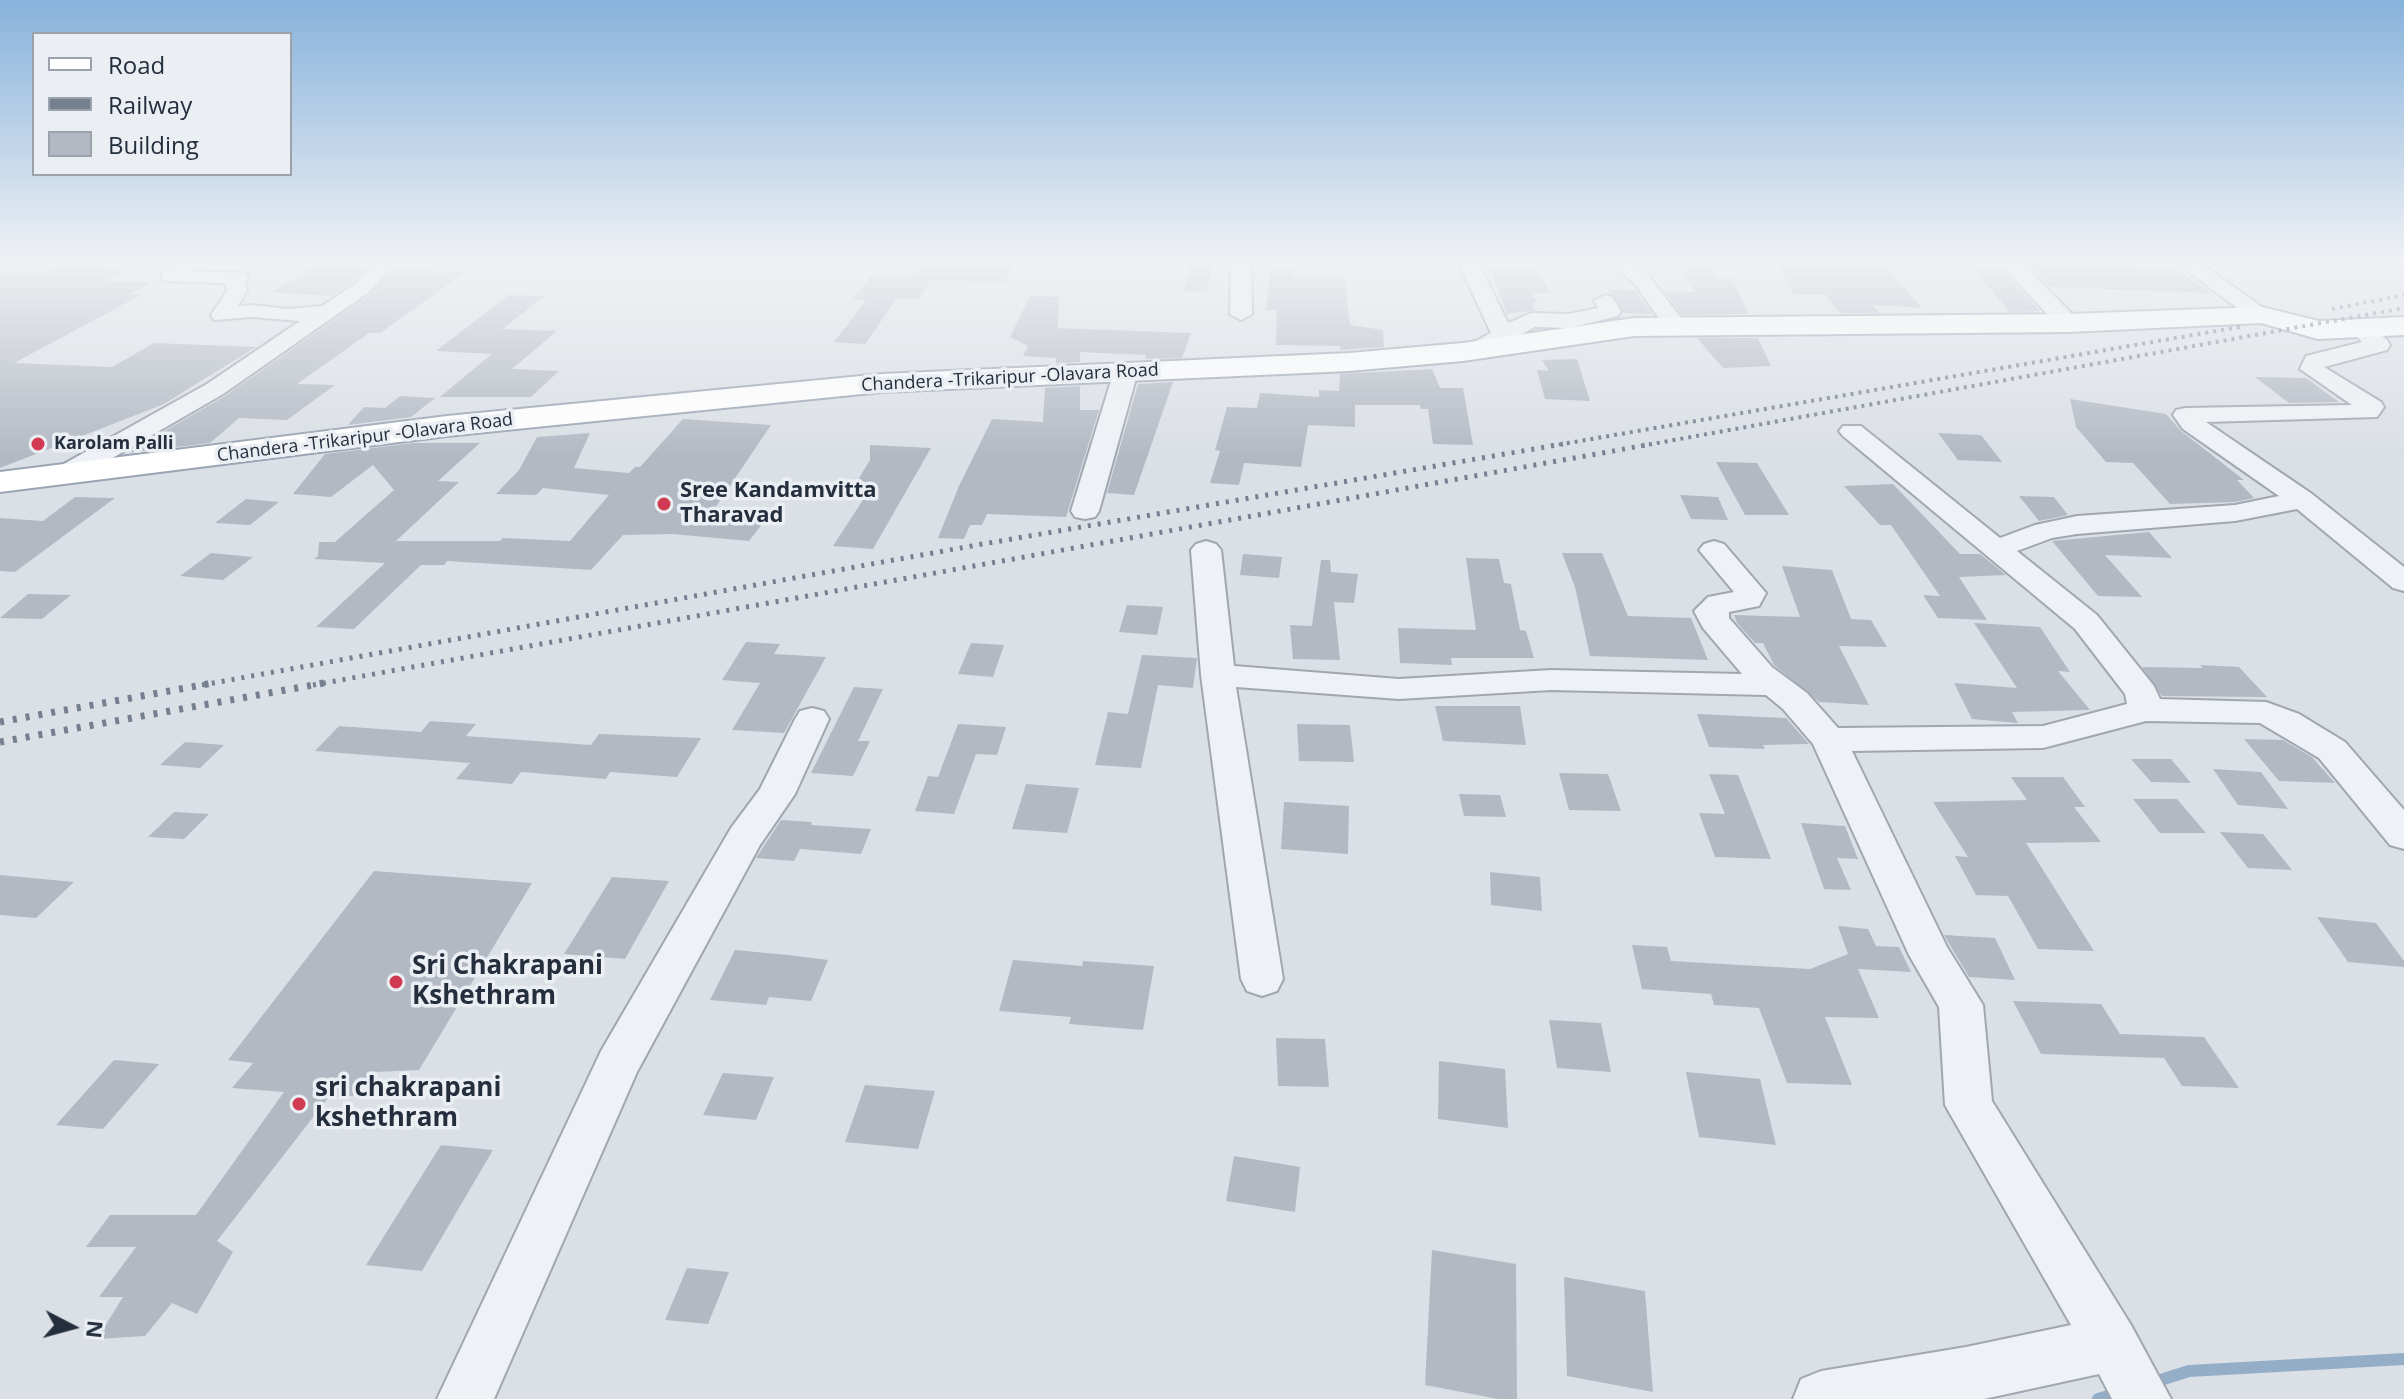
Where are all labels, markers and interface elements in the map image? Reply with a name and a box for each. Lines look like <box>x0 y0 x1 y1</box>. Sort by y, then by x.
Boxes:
legend <box>32 32 292 176</box>
text: Road <box>108 48 165 81</box>
text: Railway <box>108 88 192 121</box>
text: Building <box>108 128 199 161</box>
street label: Chandera -Trikaripur -Olavara Road <box>861 359 1159 397</box>
street label: Chandera -Trikaripur -Olavara Road <box>216 409 514 467</box>
place label: Karolam Palli <box>54 433 174 455</box>
marker: Karolam Palli <box>29 435 47 453</box>
place label: Sree Kandamvitta Tharavad <box>680 478 877 530</box>
marker: Sree Kandamvitta Tharavad <box>655 495 673 513</box>
place label: Sri Chakrapani Kshethram <box>412 951 603 1012</box>
marker: Sri Chakrapani Kshethram <box>387 973 405 991</box>
place label: sri chakrapani kshethram <box>315 1073 501 1134</box>
marker: sri chakrapani kshethram <box>290 1095 308 1113</box>
north arrow <box>32 1287 112 1367</box>
text: N <box>80 1319 112 1340</box>

